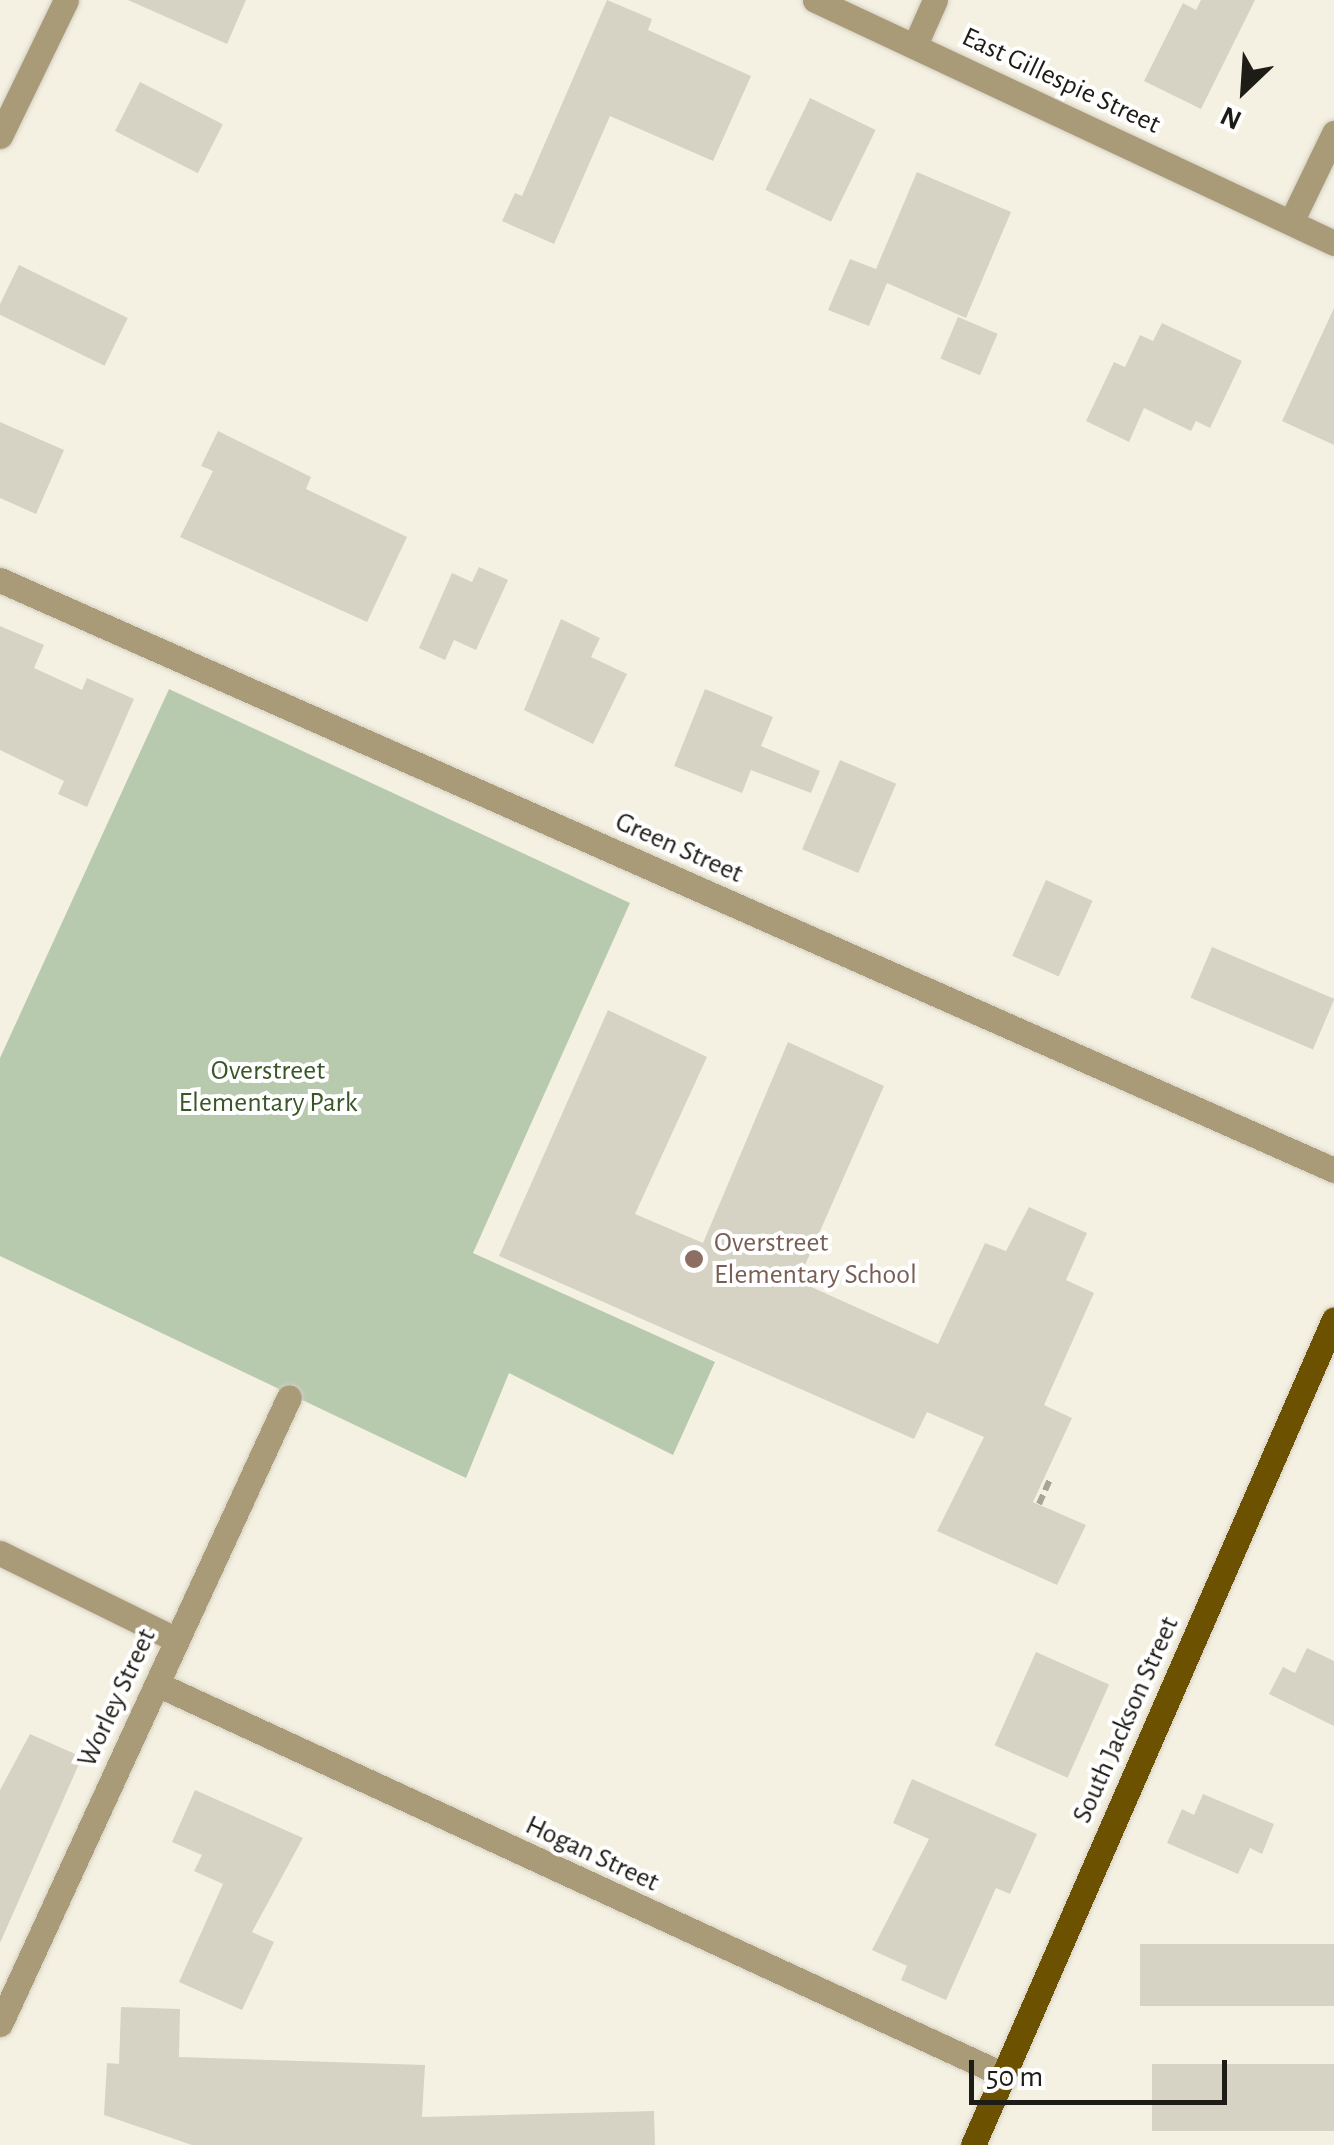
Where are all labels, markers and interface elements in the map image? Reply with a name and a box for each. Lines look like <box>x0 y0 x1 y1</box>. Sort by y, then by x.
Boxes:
street label: East Gillespie Street <box>957 20 1165 142</box>
north arrow <box>1194 40 1294 140</box>
text: N <box>1217 100 1246 134</box>
street label: Green Street <box>610 805 748 891</box>
park label: Overstreet Elementary Park <box>179 1054 357 1120</box>
place label: Overstreet Elementary School <box>714 1226 917 1292</box>
marker: Overstreet Elementary School <box>683 1248 705 1270</box>
street label: South Jackson Street <box>1065 1612 1187 1828</box>
street label: Worley Street <box>70 1624 164 1772</box>
street label: Hogan Street <box>520 1809 664 1899</box>
scale bar <box>974 2040 1232 2102</box>
text: 50 m <box>986 2062 1043 2092</box>

